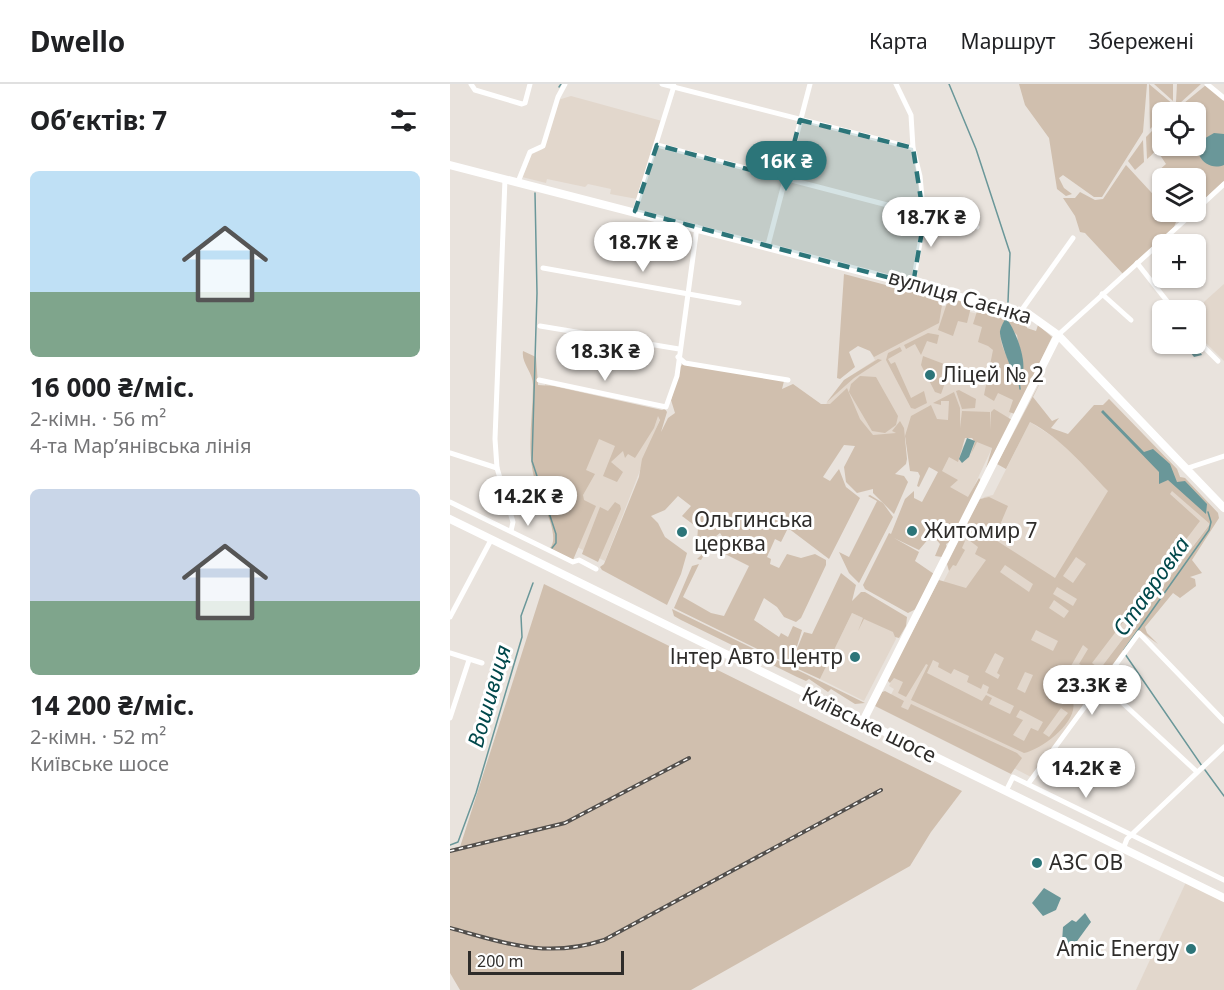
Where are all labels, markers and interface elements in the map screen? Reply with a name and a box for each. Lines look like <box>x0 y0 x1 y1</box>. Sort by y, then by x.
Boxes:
text: Dwello <box>30 22 125 60</box>
text: Карта <box>869 27 928 55</box>
text: Маршрут <box>961 27 1055 55</box>
text: Збережені <box>1088 27 1194 55</box>
text: Об’єктів: 7 <box>30 102 167 138</box>
map controls <box>1152 102 1206 354</box>
button: locate <box>1152 102 1206 156</box>
icon: filters <box>387 104 420 137</box>
pin: 16K ₴ <box>744 141 828 192</box>
text: 16K ₴ <box>760 147 812 174</box>
button: layers <box>1152 168 1206 222</box>
pin: 18.7K ₴ <box>876 197 986 248</box>
text: 18.7K ₴ <box>896 203 966 230</box>
icon: home <box>171 210 279 318</box>
pin: 18.7K ₴ <box>588 222 698 273</box>
text: 18.7K ₴ <box>608 228 678 255</box>
button: + <box>1152 234 1206 288</box>
street label: вулиця Саєнка <box>885 262 1035 330</box>
button: − <box>1152 300 1206 354</box>
pin: 18.3K ₴ <box>550 331 660 382</box>
text: 18.3K ₴ <box>570 337 640 364</box>
place label: Ліцей № 2 <box>942 360 1044 388</box>
marker: Ліцей № 2 <box>923 368 937 382</box>
text: 16 000 ₴/міс. <box>30 369 194 405</box>
text: 2-кімн. · 56 m² <box>30 405 166 432</box>
text: 4-та Марʼянівська лінія <box>30 432 251 459</box>
pin: 14.2K ₴ <box>473 476 583 527</box>
text: 14.2K ₴ <box>493 482 563 509</box>
place label: Ольгинська церква <box>694 505 813 557</box>
place label: Житомир 7 <box>924 516 1037 544</box>
marker: Житомир 7 <box>905 524 919 538</box>
marker: Ольгинська церква <box>675 525 689 539</box>
icon: home <box>171 528 279 636</box>
water label: Ставровка <box>1105 530 1195 641</box>
water label: Вошивиця <box>459 641 517 750</box>
place label: Інтер Авто Центр <box>670 642 843 670</box>
marker: Інтер Авто Центр <box>848 650 862 664</box>
pin: 23.3K ₴ <box>1037 665 1147 716</box>
text: 23.3K ₴ <box>1057 671 1127 698</box>
street label: Київське шосе <box>798 680 941 769</box>
text: 14 200 ₴/міс. <box>30 687 194 723</box>
text: 2-кімн. · 52 m² <box>30 723 166 750</box>
pin: 14.2K ₴ <box>1031 748 1141 799</box>
text: Київське шосе <box>30 750 169 777</box>
text: 14.2K ₴ <box>1051 754 1121 781</box>
place label: АЗС ОВ <box>1049 848 1123 876</box>
marker: АЗС ОВ <box>1030 856 1044 870</box>
place label: Amic Energy <box>1056 934 1179 962</box>
marker: Amic Energy <box>1184 942 1198 956</box>
scale bar <box>468 948 624 976</box>
text: 200 m <box>477 950 524 972</box>

